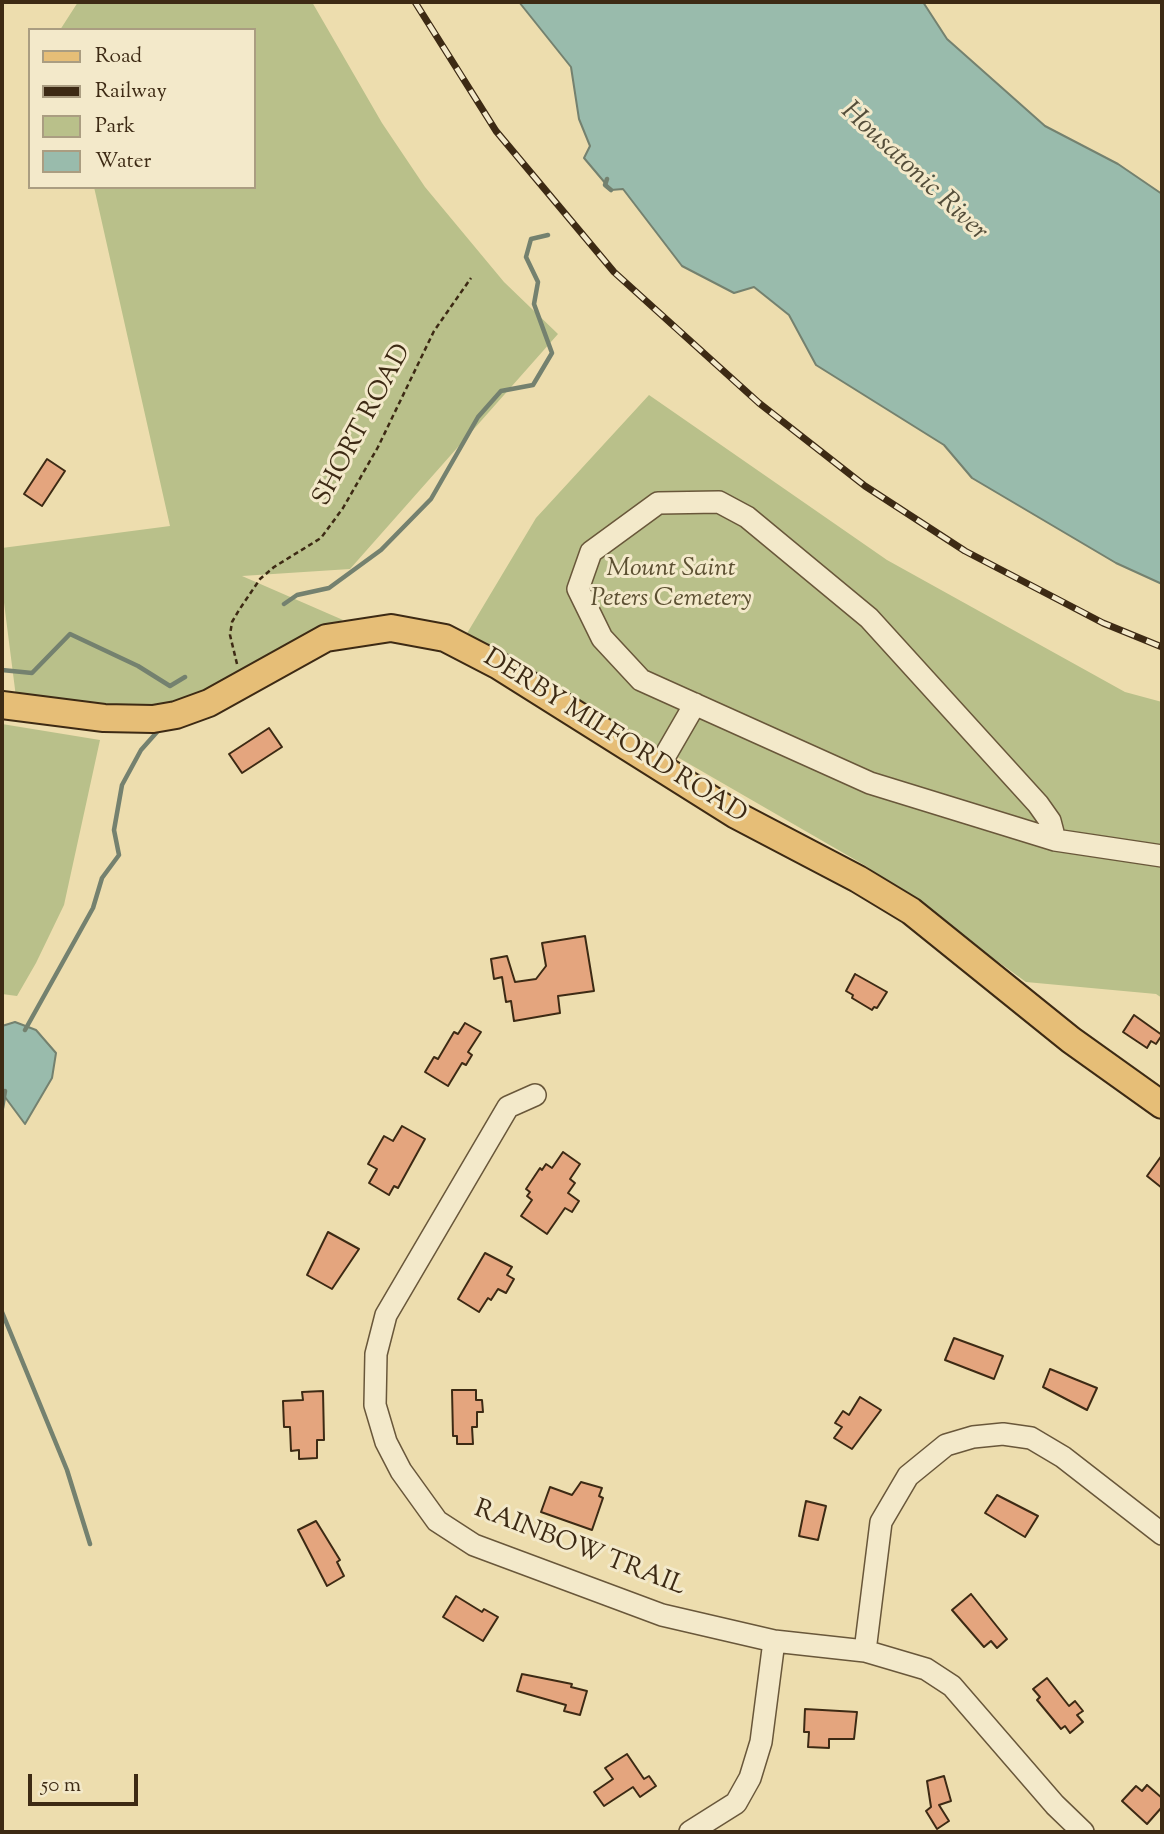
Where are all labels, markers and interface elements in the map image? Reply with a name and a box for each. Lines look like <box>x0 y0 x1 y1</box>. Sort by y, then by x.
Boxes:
legend <box>28 28 256 189</box>
text: Road <box>95 42 142 72</box>
text: Railway <box>95 77 167 107</box>
water label: Housatonic River <box>832 96 994 250</box>
text: Park <box>95 112 135 142</box>
text: Water <box>95 147 151 177</box>
street label: SHORT ROAD <box>308 340 420 512</box>
park label: Mount Saint Peters Cemetery <box>590 555 752 616</box>
street label: DERBY MILFORD ROAD <box>477 644 751 832</box>
street label: RAINBOW TRAIL <box>469 1495 689 1605</box>
scale bar <box>32 1760 142 1804</box>
text: 50 m <box>41 1771 81 1801</box>

